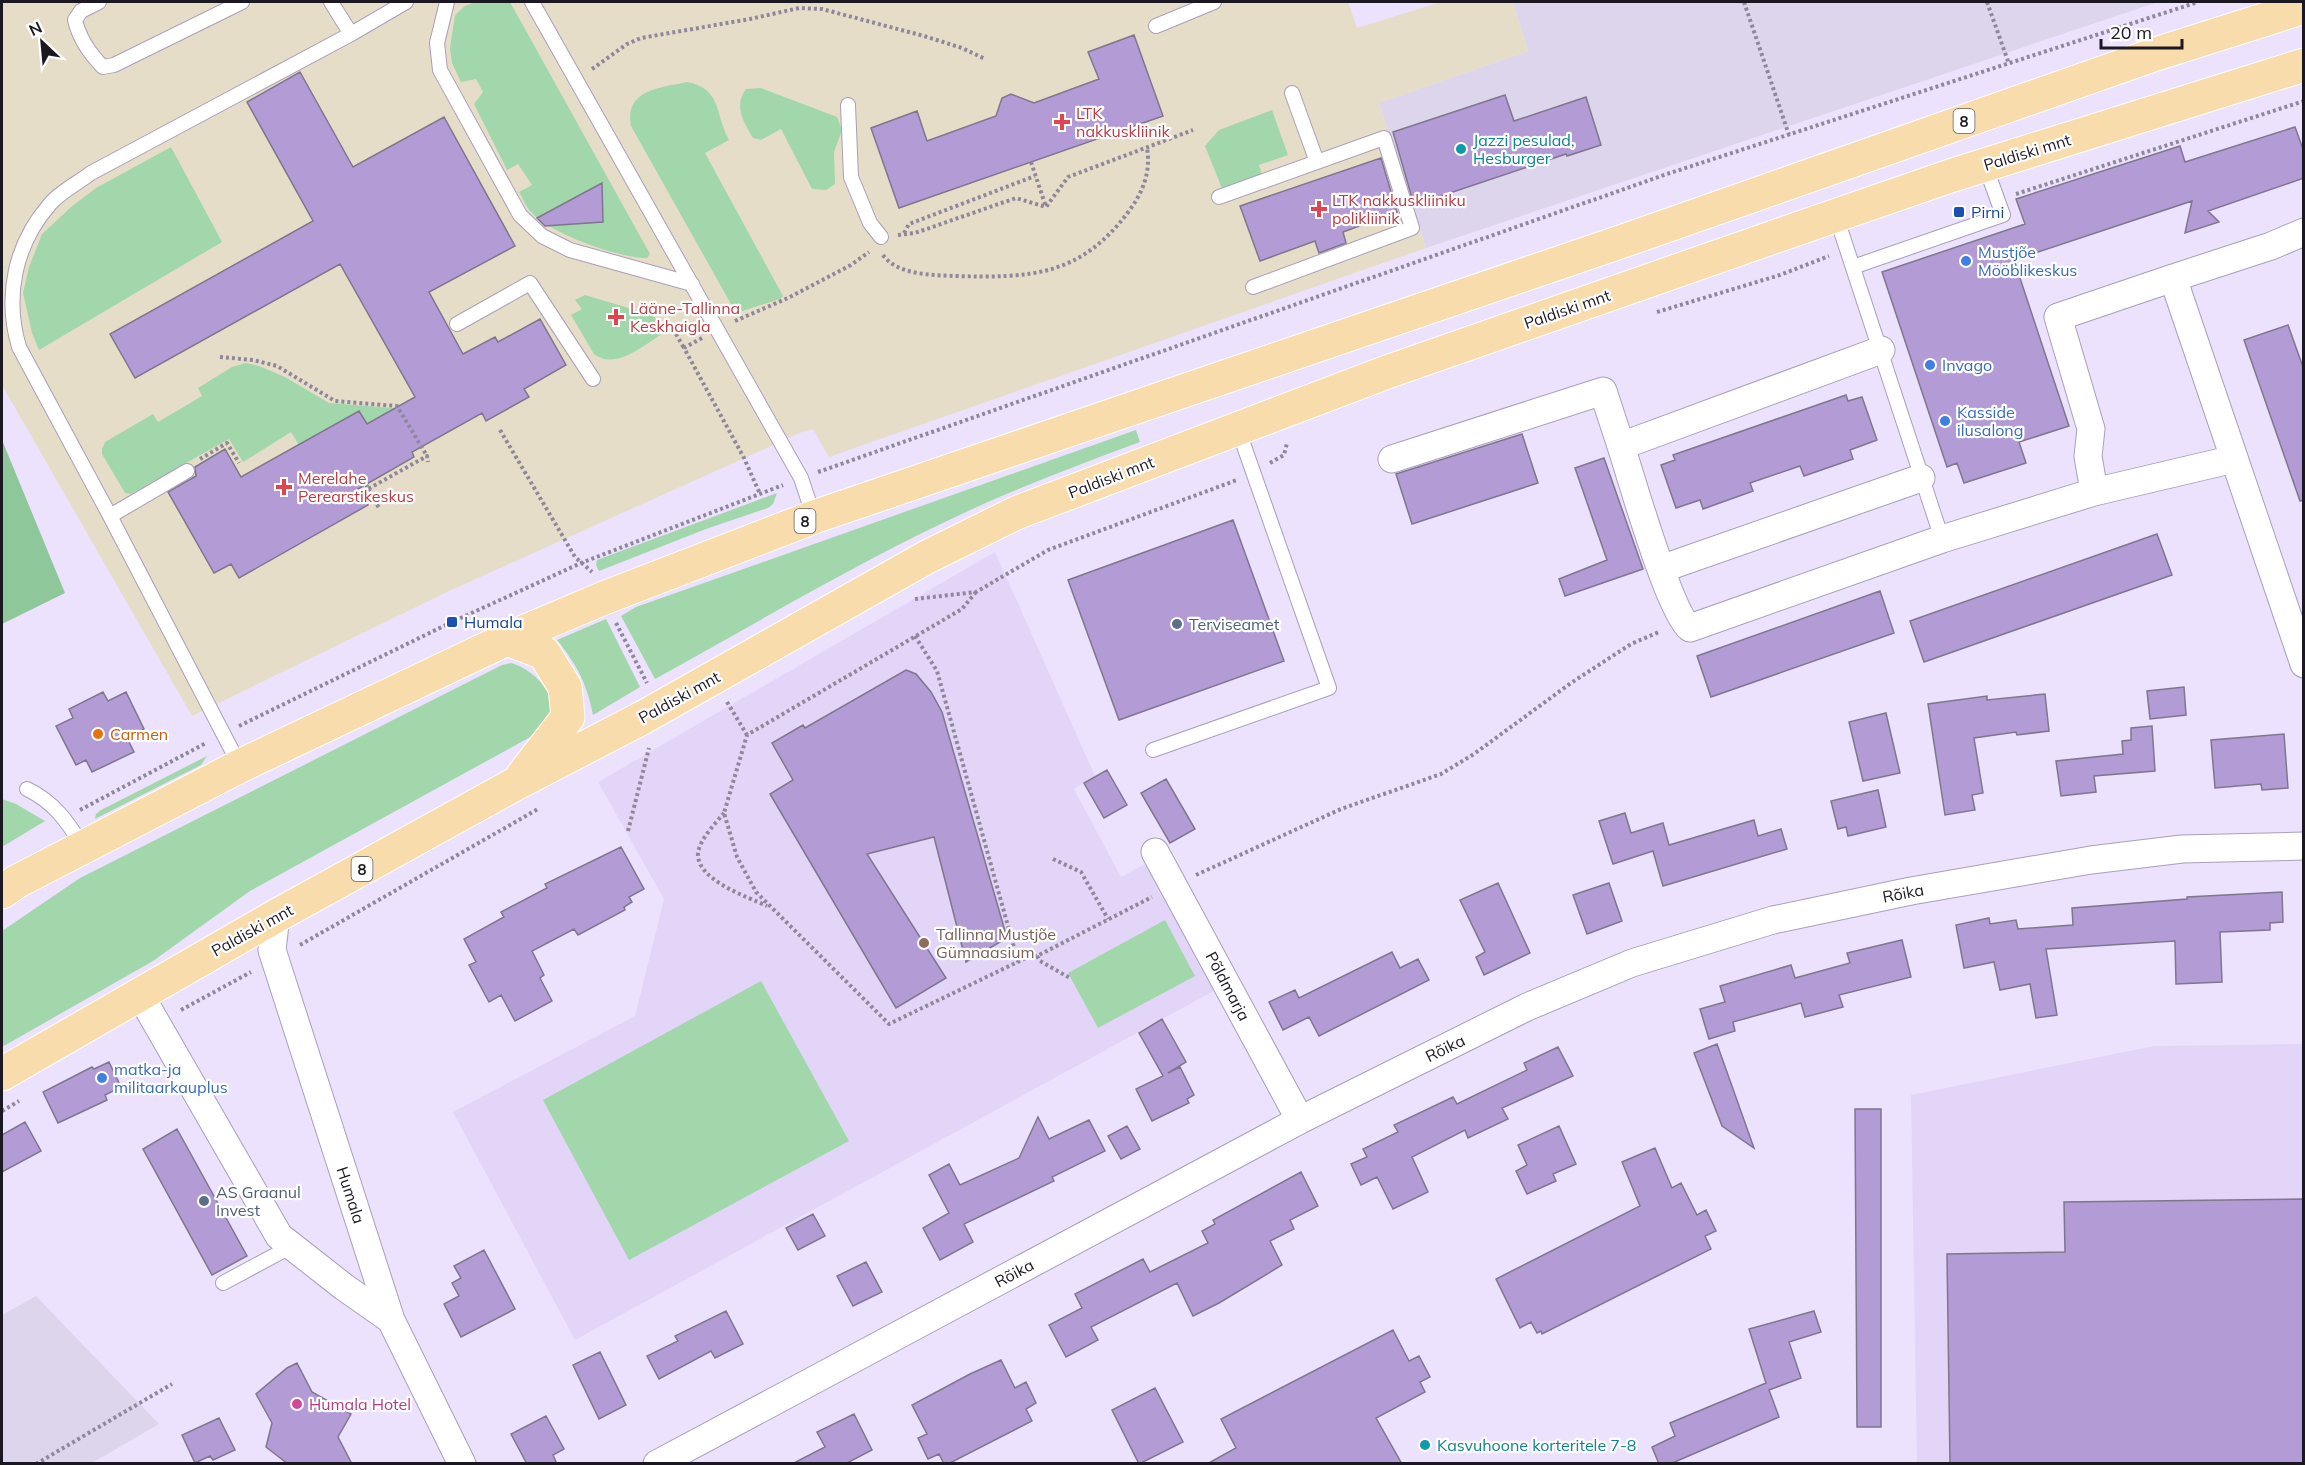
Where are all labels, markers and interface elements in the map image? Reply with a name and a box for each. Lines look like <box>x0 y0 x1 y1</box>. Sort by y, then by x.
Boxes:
north arrow <box>12 12 72 72</box>
scale bar <box>2101 12 2182 50</box>
text: N <box>26 17 45 40</box>
text: 20 m <box>2110 21 2152 44</box>
place label: LTK nakkuskliinik <box>1076 103 1170 141</box>
road number: 8 <box>1954 109 1974 133</box>
marker: LTK nakkuskliinik <box>1053 113 1071 131</box>
street label: Paldiski mnt <box>1981 129 2073 175</box>
place label: Jazzi pesulad, Hesburger <box>1473 130 1575 168</box>
marker: Jazzi pesulad, Hesburger <box>1454 142 1468 156</box>
place label: LTK nakkuskliiniku polikliinik <box>1332 190 1466 228</box>
marker: LTK nakkuskliiniku polikliinik <box>1310 200 1328 218</box>
place label: Pirni <box>1971 202 2004 222</box>
marker: Pirni <box>1952 205 1966 219</box>
place label: Mustjõe Mööblikeskus <box>1978 242 2077 280</box>
marker: Mustjõe Mööblikeskus <box>1959 254 1973 268</box>
street label: Paldiski mnt <box>1521 285 1613 333</box>
place label: Lääne-Tallinna Keskhaigla <box>630 298 740 336</box>
marker: Lääne-Tallinna Keskhaigla <box>607 308 625 326</box>
place label: Invago <box>1942 355 1992 375</box>
marker: Invago <box>1923 358 1937 372</box>
place label: Kasside ilusalong <box>1957 402 2023 440</box>
marker: Kasside ilusalong <box>1938 414 1952 428</box>
street label: Paldiski mnt <box>1065 451 1157 502</box>
place label: Merelahe Perearstikeskus <box>298 468 414 506</box>
marker: Merelahe Perearstikeskus <box>275 478 293 496</box>
road number: 8 <box>794 509 816 533</box>
place label: Humala <box>464 612 523 632</box>
place label: Terviseamet <box>1189 614 1280 634</box>
marker: Humala <box>445 615 459 629</box>
marker: Terviseamet <box>1170 617 1184 631</box>
street label: Paldiski mnt <box>635 666 724 728</box>
place label: Carmen <box>110 724 168 744</box>
marker: Carmen <box>91 727 105 741</box>
road number: 8 <box>352 857 372 881</box>
street label: Rõika <box>1881 879 1925 907</box>
street label: Paldiski mnt <box>208 899 297 961</box>
place label: Tallinna Mustjõe Gümnaasium <box>936 924 1056 962</box>
marker: Tallinna Mustjõe Gümnaasium <box>917 936 931 950</box>
street label: Põldmarja <box>1201 948 1255 1024</box>
street label: Rõika <box>1422 1030 1468 1066</box>
place label: matka-ja militaarkauplus <box>114 1059 228 1097</box>
marker: matka-ja militaarkauplus <box>95 1071 109 1085</box>
street label: Humala <box>332 1164 370 1226</box>
place label: AS Graanul Invest <box>216 1182 301 1220</box>
marker: AS Graanul Invest <box>197 1194 211 1208</box>
street label: Rõika <box>991 1254 1037 1292</box>
place label: Humala Hotel <box>309 1394 411 1414</box>
marker: Humala Hotel <box>290 1397 304 1411</box>
place label: Kasvuhoone korteritele 7-8 <box>1437 1435 1636 1455</box>
marker: Kasvuhoone korteritele 7-8 <box>1418 1438 1432 1452</box>

